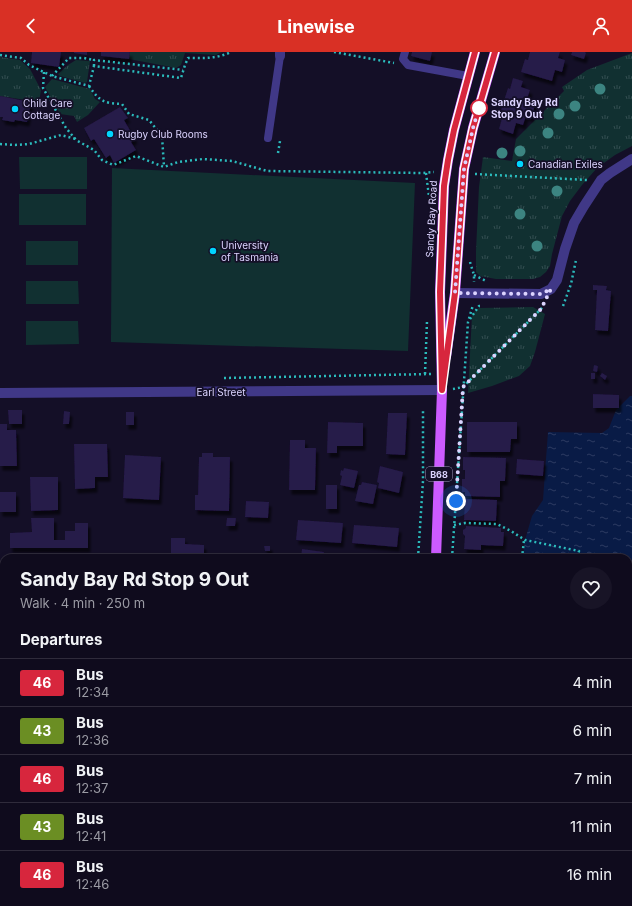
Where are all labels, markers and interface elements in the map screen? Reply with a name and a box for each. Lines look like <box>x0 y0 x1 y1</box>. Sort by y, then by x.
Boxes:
icon: back <box>20 15 42 37</box>
icon: person <box>590 15 612 37</box>
text: Linewise <box>277 16 355 37</box>
place label: Sandy Bay Rd Stop 9 Out <box>491 96 558 120</box>
place label: Child Care Cottage <box>23 97 73 121</box>
marker: Sandy Bay Rd Stop 9 Out <box>470 99 488 117</box>
marker: Child Care Cottage <box>10 104 20 114</box>
place label: Rugby Club Rooms <box>118 128 208 140</box>
marker: Rugby Club Rooms <box>105 129 115 139</box>
place label: Canadian Exiles <box>528 158 603 170</box>
marker: Canadian Exiles <box>515 159 525 169</box>
street label: Sandy Bay Road <box>423 180 439 258</box>
place label: University of Tasmania <box>221 239 278 263</box>
marker: University of Tasmania <box>208 246 218 256</box>
street label: Earl Street <box>197 386 246 398</box>
road number: B68 <box>426 467 452 481</box>
your location <box>446 491 466 511</box>
button: heart <box>570 567 612 609</box>
text: Sandy Bay Rd Stop 9 Out <box>20 568 249 591</box>
text: Walk · 4 min · 250 m <box>20 595 145 611</box>
text: Departures <box>20 630 102 649</box>
text: Bus <box>76 665 104 684</box>
text: 4 min <box>572 673 612 692</box>
text: 46 <box>33 674 51 691</box>
text: 12:34 <box>76 684 109 700</box>
text: Bus <box>76 713 104 732</box>
text: 6 min <box>573 721 612 740</box>
text: 43 <box>33 722 51 739</box>
text: 12:36 <box>76 732 109 748</box>
text: Bus <box>76 761 104 780</box>
text: 7 min <box>574 769 612 788</box>
text: 46 <box>33 770 51 787</box>
text: 12:37 <box>76 780 108 796</box>
text: Bus <box>76 809 104 828</box>
text: 11 min <box>570 817 612 836</box>
text: 43 <box>33 818 51 835</box>
text: 12:41 <box>76 828 106 844</box>
text: Bus <box>76 857 104 876</box>
text: 16 min <box>567 865 612 884</box>
text: 46 <box>33 866 51 883</box>
text: 12:46 <box>76 876 109 892</box>

